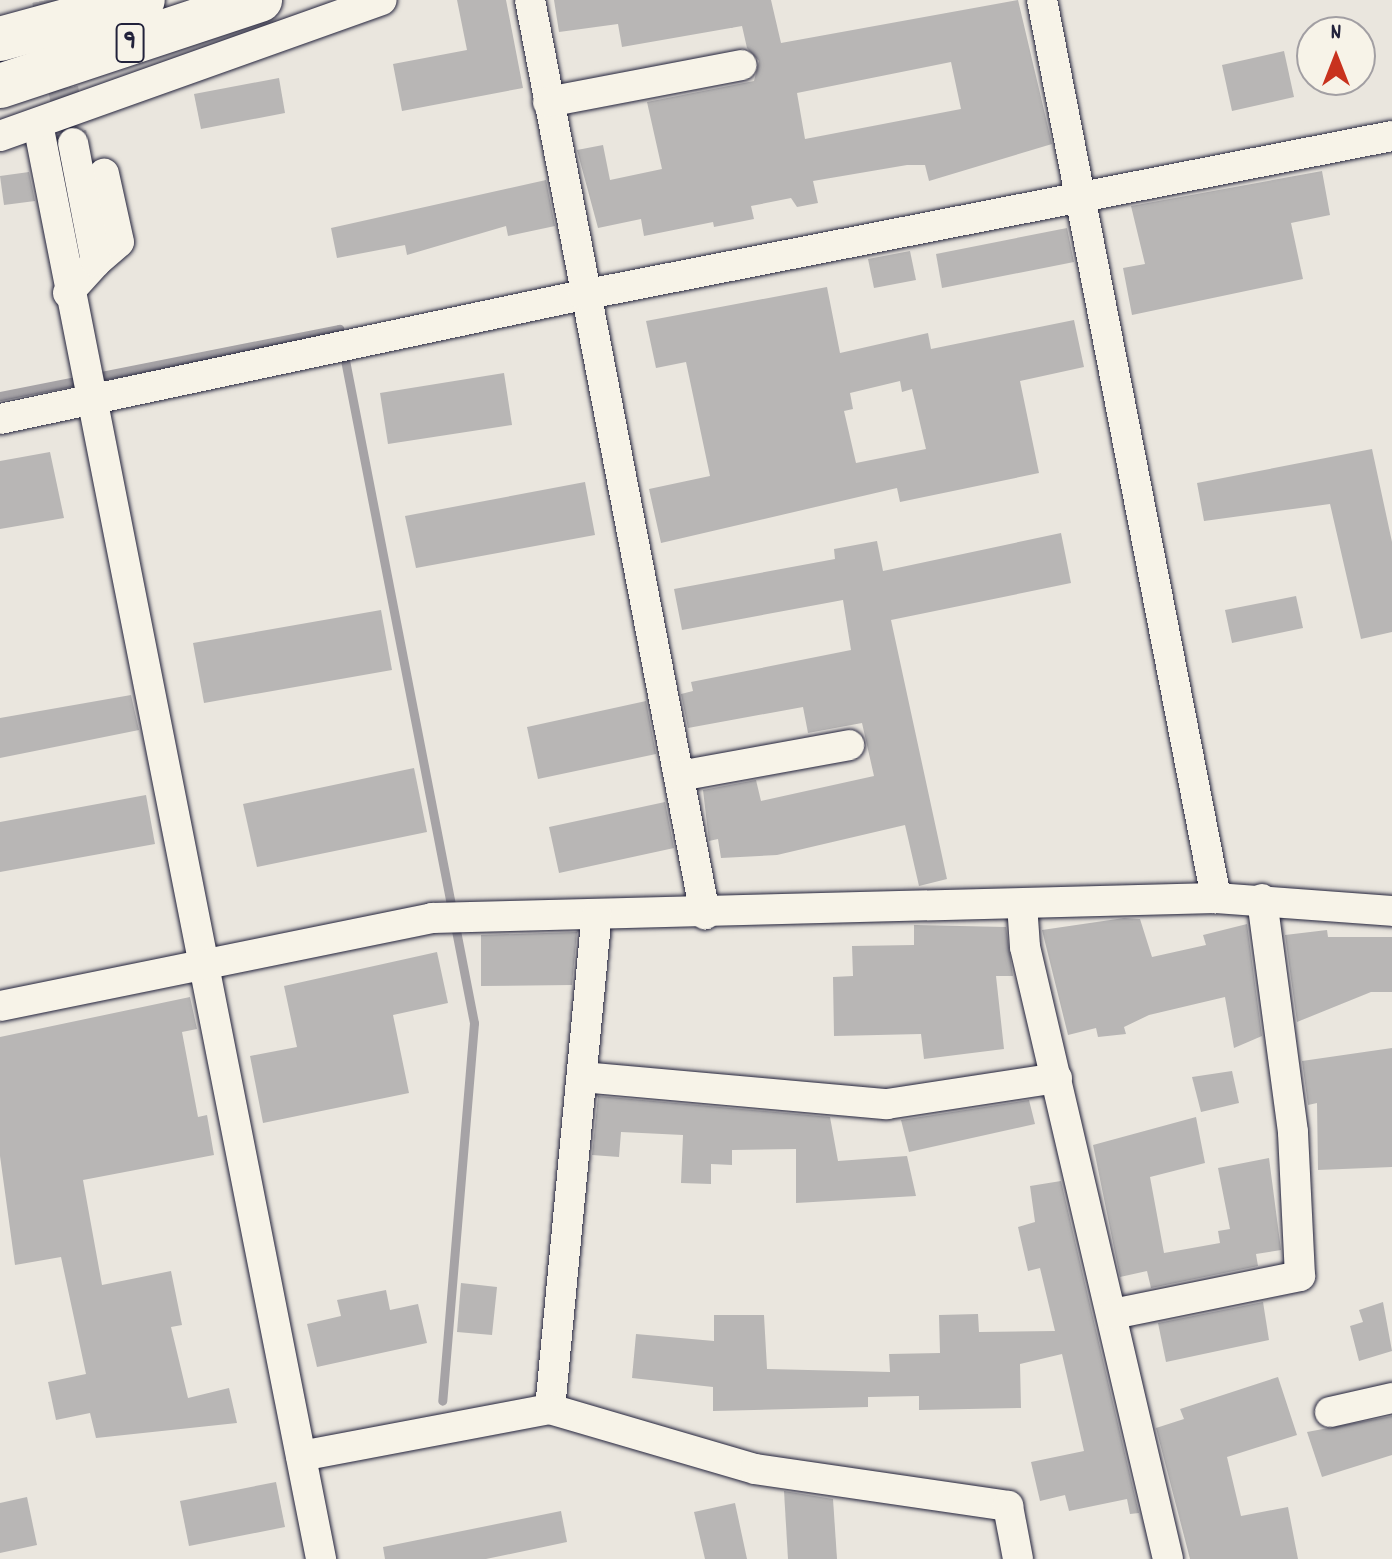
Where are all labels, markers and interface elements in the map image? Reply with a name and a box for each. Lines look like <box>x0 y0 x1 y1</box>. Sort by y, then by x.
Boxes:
north arrow <box>1296 16 1376 96</box>
text: N <box>1331 18 1341 49</box>
road number: 9 <box>114 19 146 67</box>

